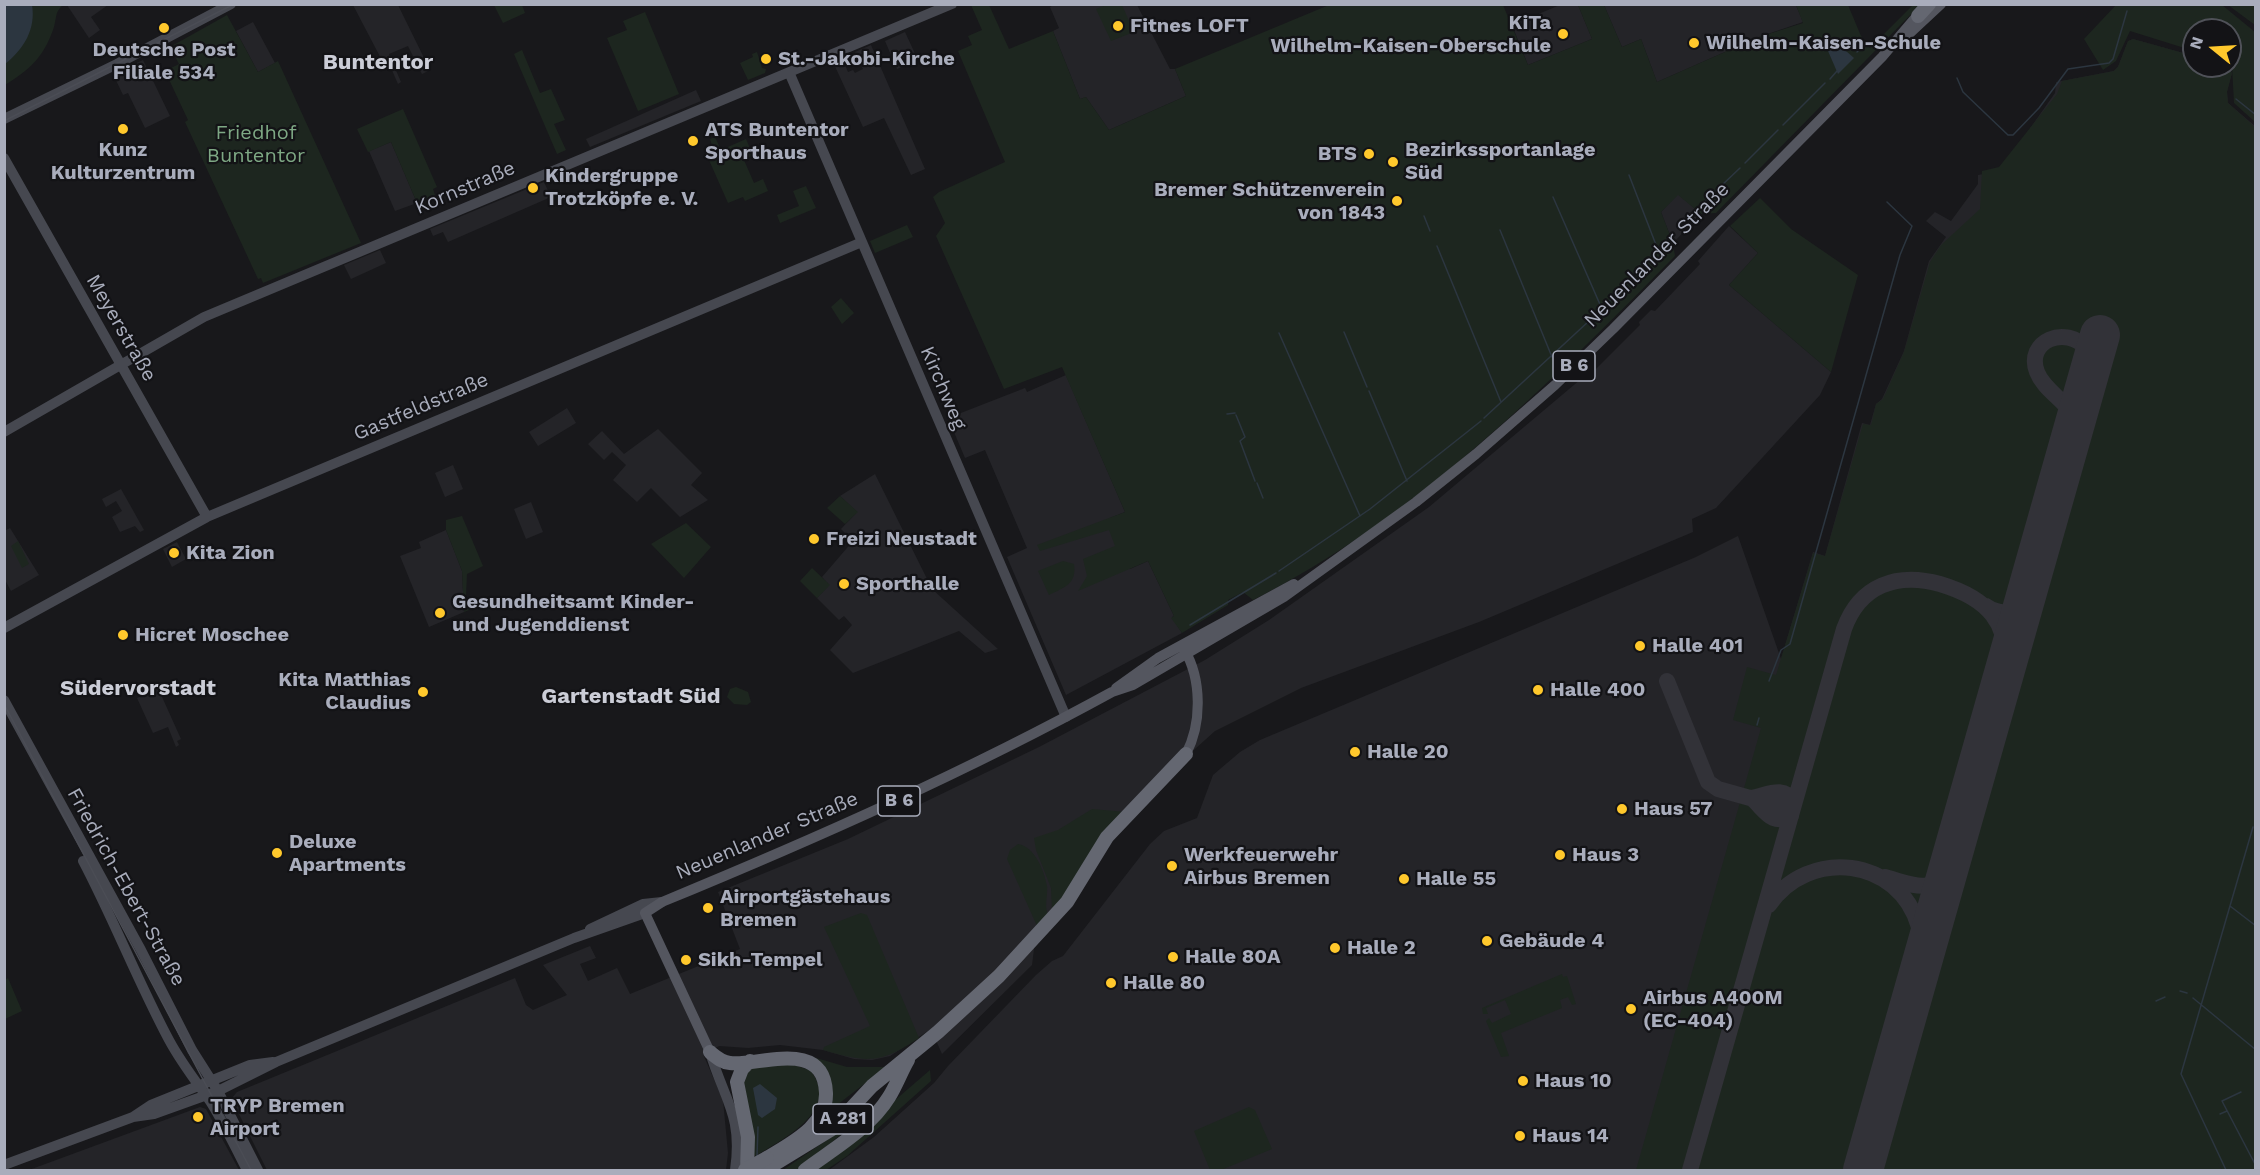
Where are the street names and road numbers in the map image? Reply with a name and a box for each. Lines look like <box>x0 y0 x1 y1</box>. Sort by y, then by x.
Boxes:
street label: Kornstraße <box>411 156 519 220</box>
street label: Neuenlander Straße <box>1579 177 1735 333</box>
street label: Meyerstraße <box>81 270 161 386</box>
street label: Kirchweg <box>915 343 971 433</box>
road number: B 6 <box>1553 351 1595 381</box>
street label: Gastfeldstraße <box>350 368 492 446</box>
street label: Friedrich-Ebert-Straße <box>62 784 190 990</box>
road number: B 6 <box>878 786 920 816</box>
street label: Neuenlander Straße <box>672 787 862 885</box>
road number: A 281 <box>813 1104 873 1134</box>

